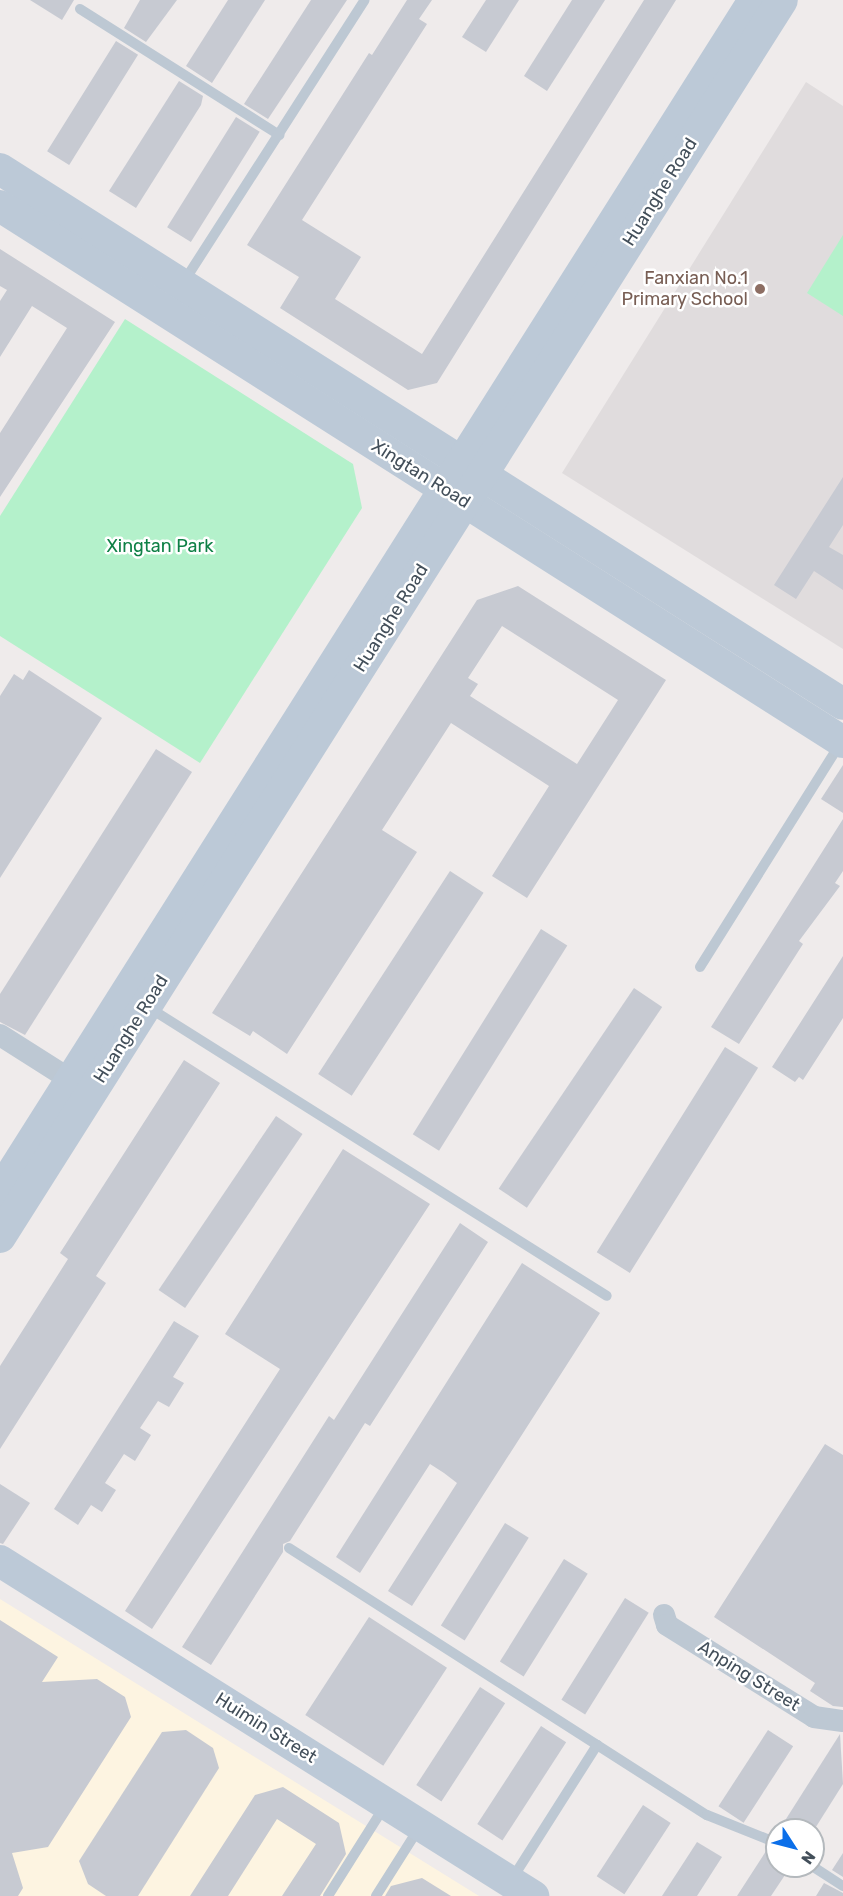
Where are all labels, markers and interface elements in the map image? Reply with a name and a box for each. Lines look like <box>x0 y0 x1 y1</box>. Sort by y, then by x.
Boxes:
street label: Huanghe Road <box>618 134 702 250</box>
place label: Fanxian No.1 Primary School <box>621 268 748 310</box>
marker: Fanxian No.1 Primary School <box>753 282 767 296</box>
street label: Xingtan Road <box>368 435 474 513</box>
park label: Xingtan Park <box>106 535 214 557</box>
street label: Huanghe Road <box>349 560 433 676</box>
street label: Huanghe Road <box>89 971 173 1087</box>
street label: Anping Street <box>694 1636 804 1716</box>
street label: Huimin Street <box>211 1688 321 1768</box>
north arrow <box>765 1818 825 1878</box>
text: N <box>797 1847 819 1868</box>

